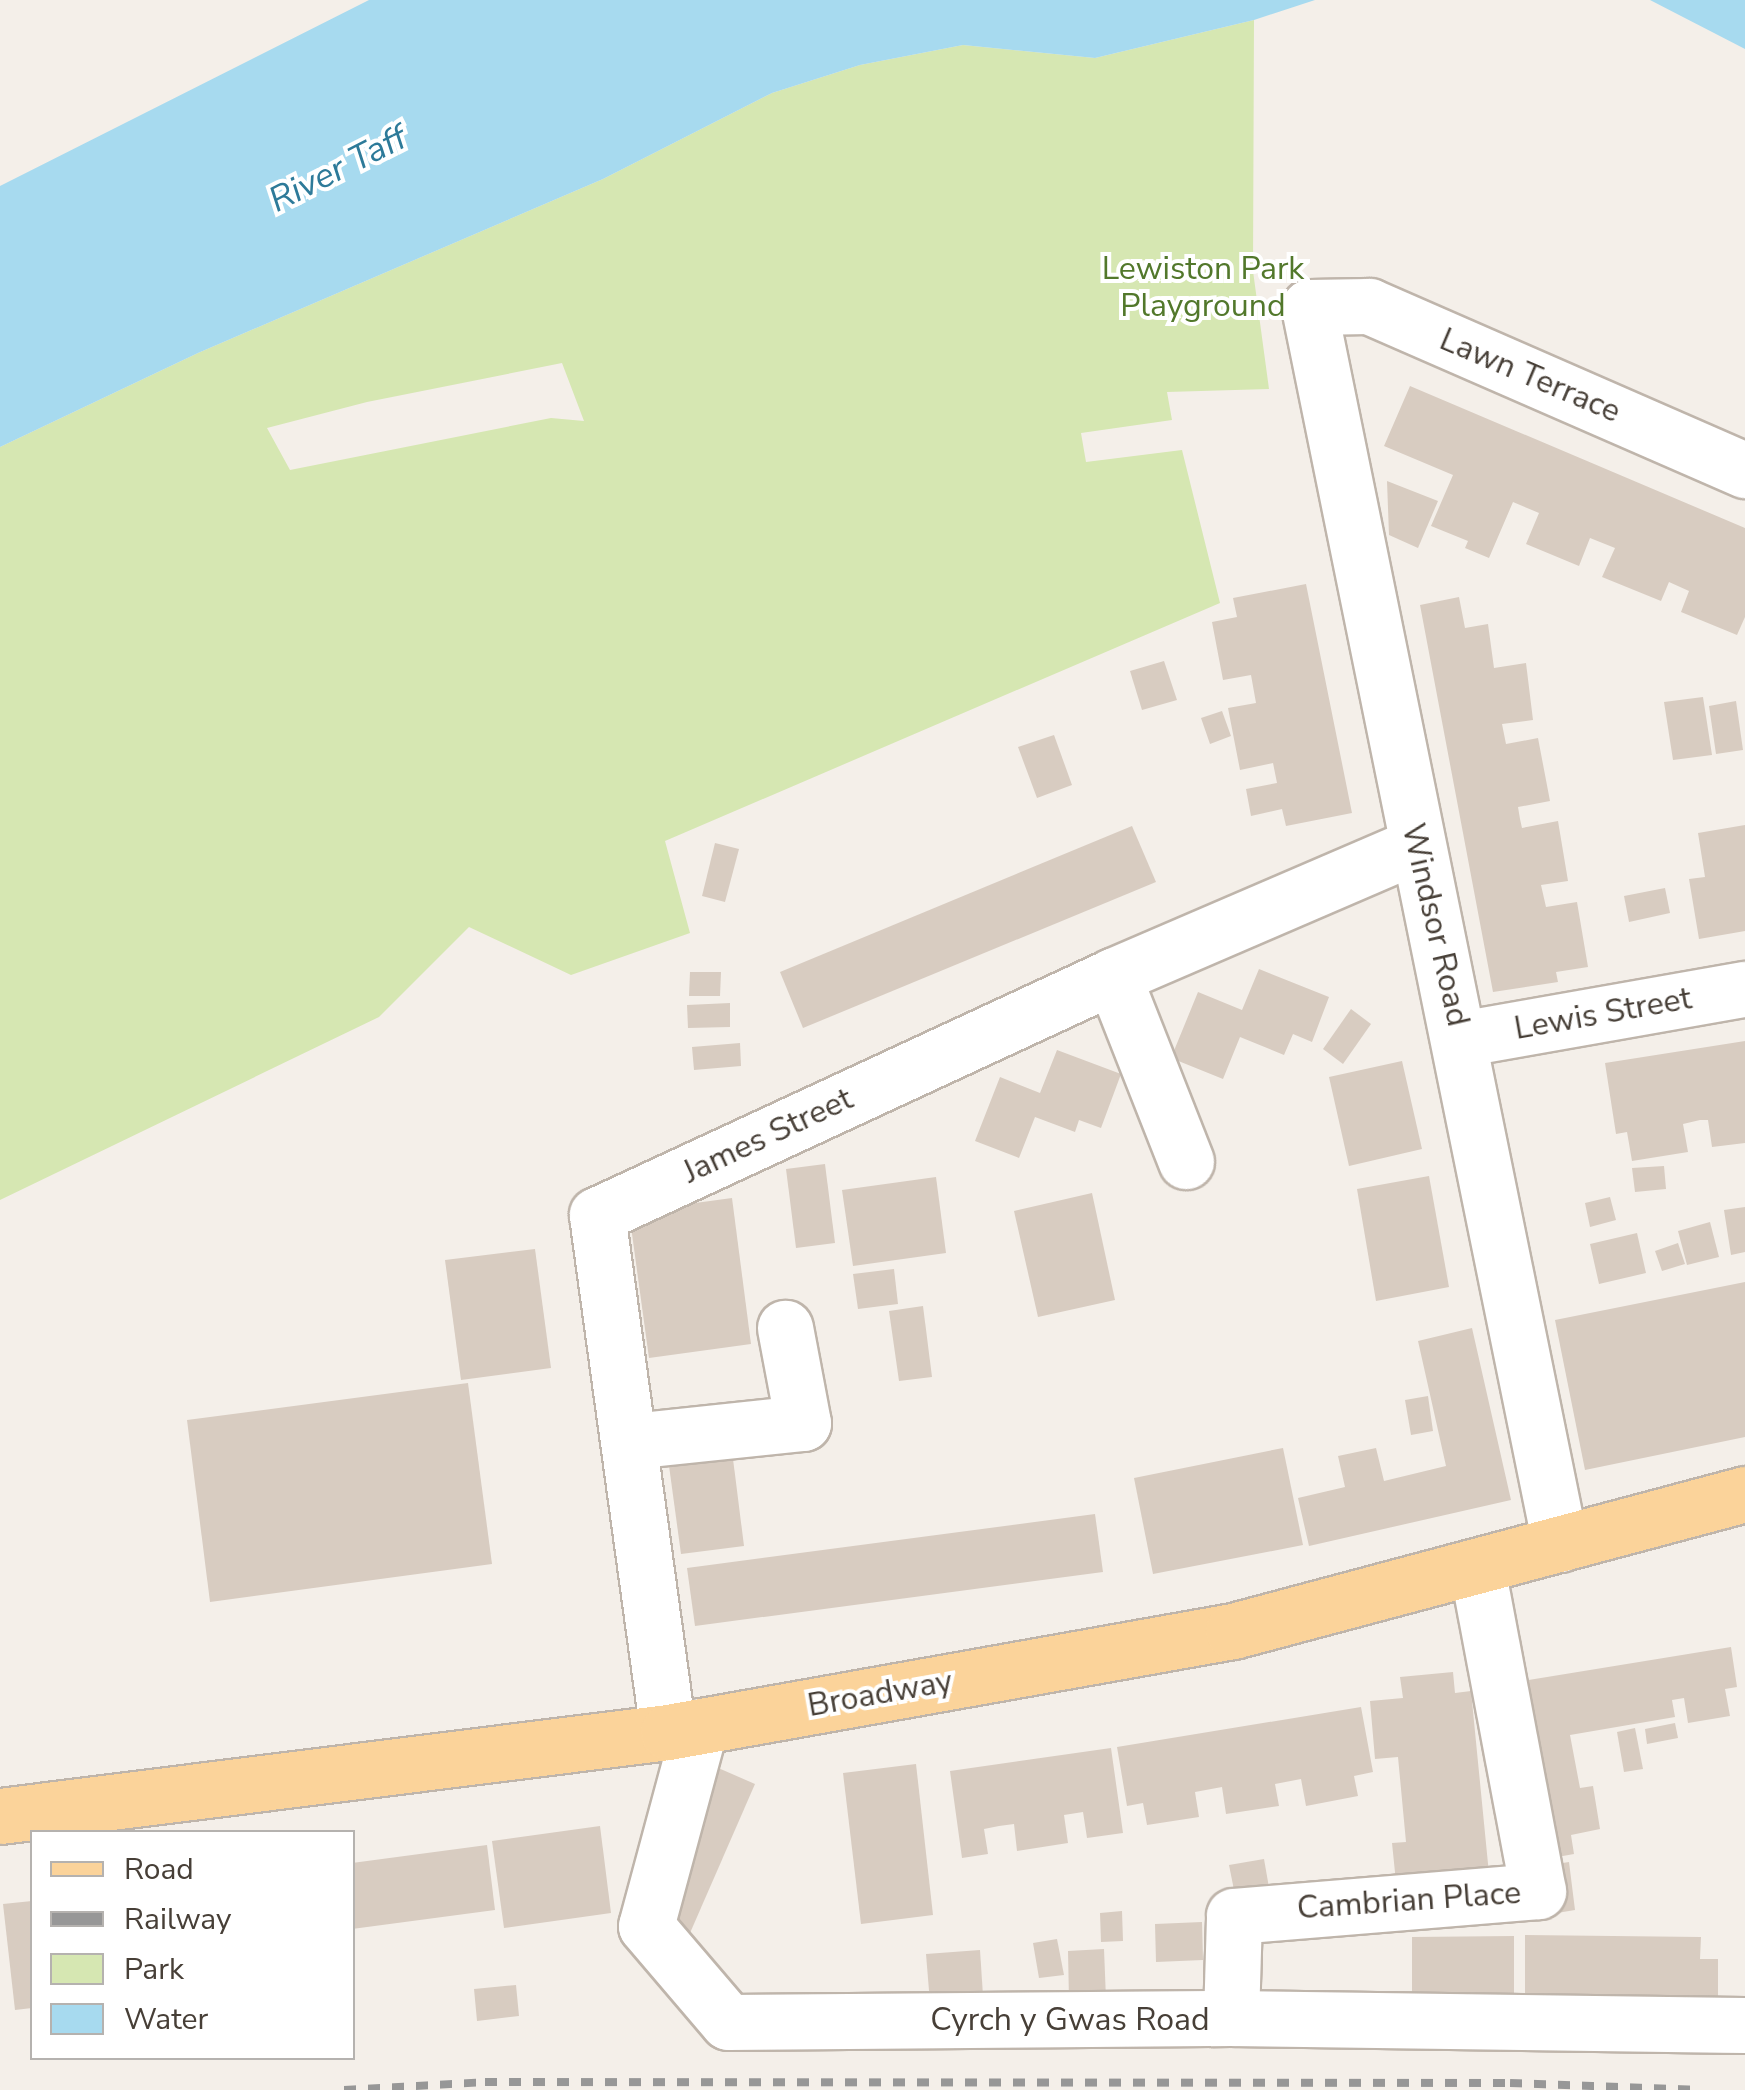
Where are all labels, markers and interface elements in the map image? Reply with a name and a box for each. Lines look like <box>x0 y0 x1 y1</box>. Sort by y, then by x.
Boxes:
water label: River Taff <box>262 116 414 222</box>
park label: Lewiston Park Playground <box>1102 251 1304 326</box>
street label: Lawn Terrace <box>1434 321 1626 431</box>
street label: Windsor Road <box>1393 820 1477 1030</box>
street label: Lewis Street <box>1511 980 1695 1048</box>
street label: James Street <box>677 1080 859 1192</box>
street label: Broadway <box>805 1662 955 1726</box>
legend <box>30 1830 355 2060</box>
text: Road <box>124 1849 194 1890</box>
street label: Cambrian Place <box>1296 1874 1522 1928</box>
text: Railway <box>124 1899 232 1940</box>
text: Park <box>124 1949 184 1990</box>
text: Water <box>124 1999 208 2040</box>
street label: Cyrch y Gwas Road <box>930 2001 1210 2039</box>

